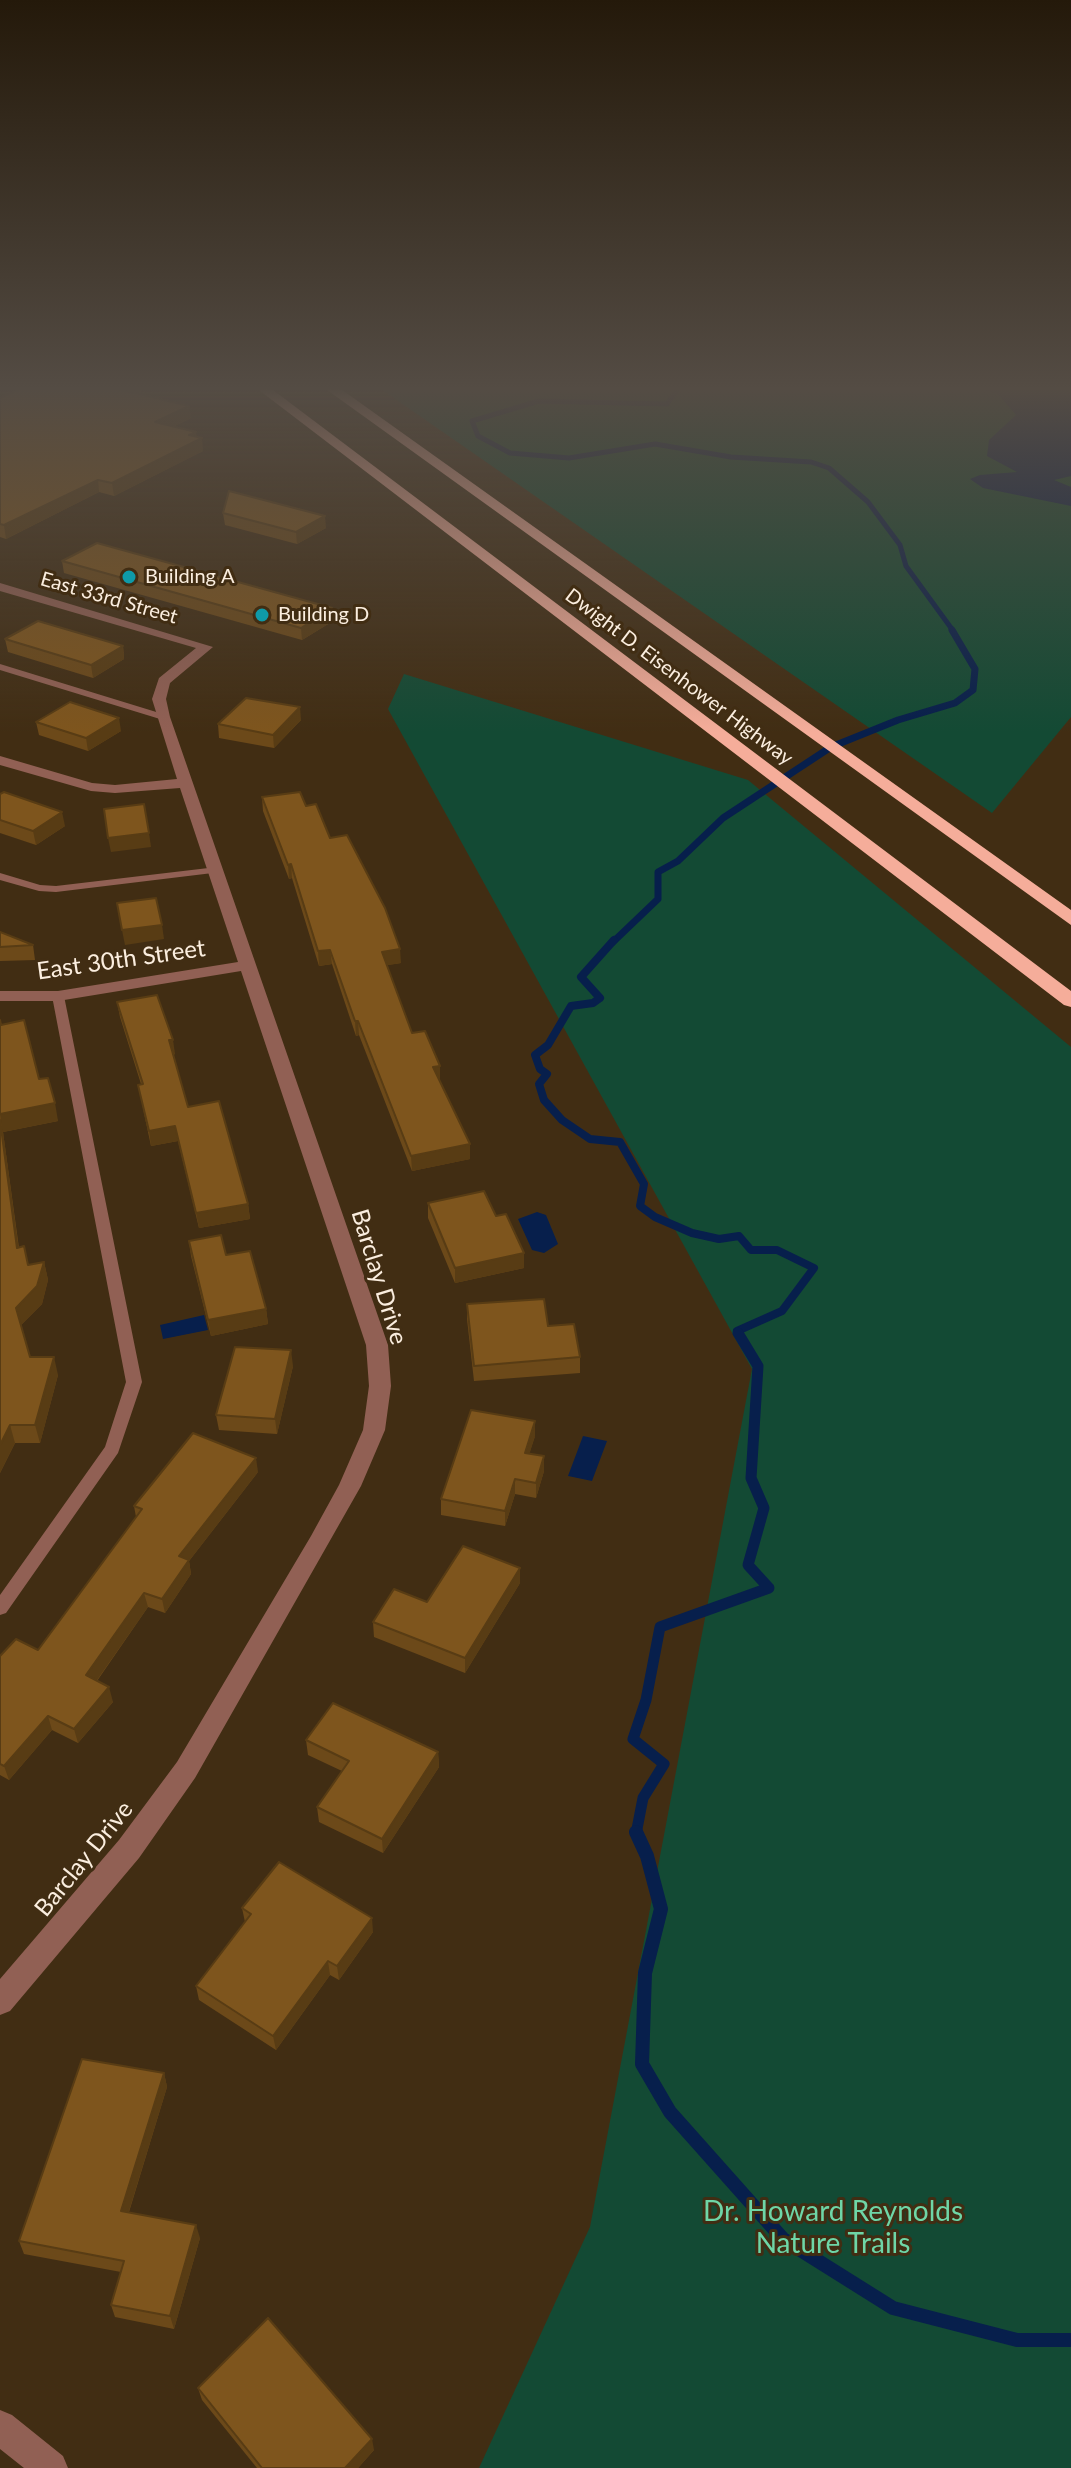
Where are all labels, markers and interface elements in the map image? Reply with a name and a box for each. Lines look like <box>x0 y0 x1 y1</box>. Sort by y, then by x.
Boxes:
place label: Building A <box>145 565 235 589</box>
street label: East 33rd Street <box>38 567 180 629</box>
marker: Building A <box>120 568 138 586</box>
street label: Dwight D. Eisenhower Highway <box>561 584 797 770</box>
place label: Building D <box>278 603 369 627</box>
marker: Building D <box>253 606 271 624</box>
street label: East 30th Street <box>35 934 207 986</box>
street label: Barclay Drive <box>345 1206 413 1348</box>
street label: Barclay Drive <box>29 1796 139 1922</box>
park label: Dr. Howard Reynolds Nature Trails <box>703 2195 963 2261</box>

